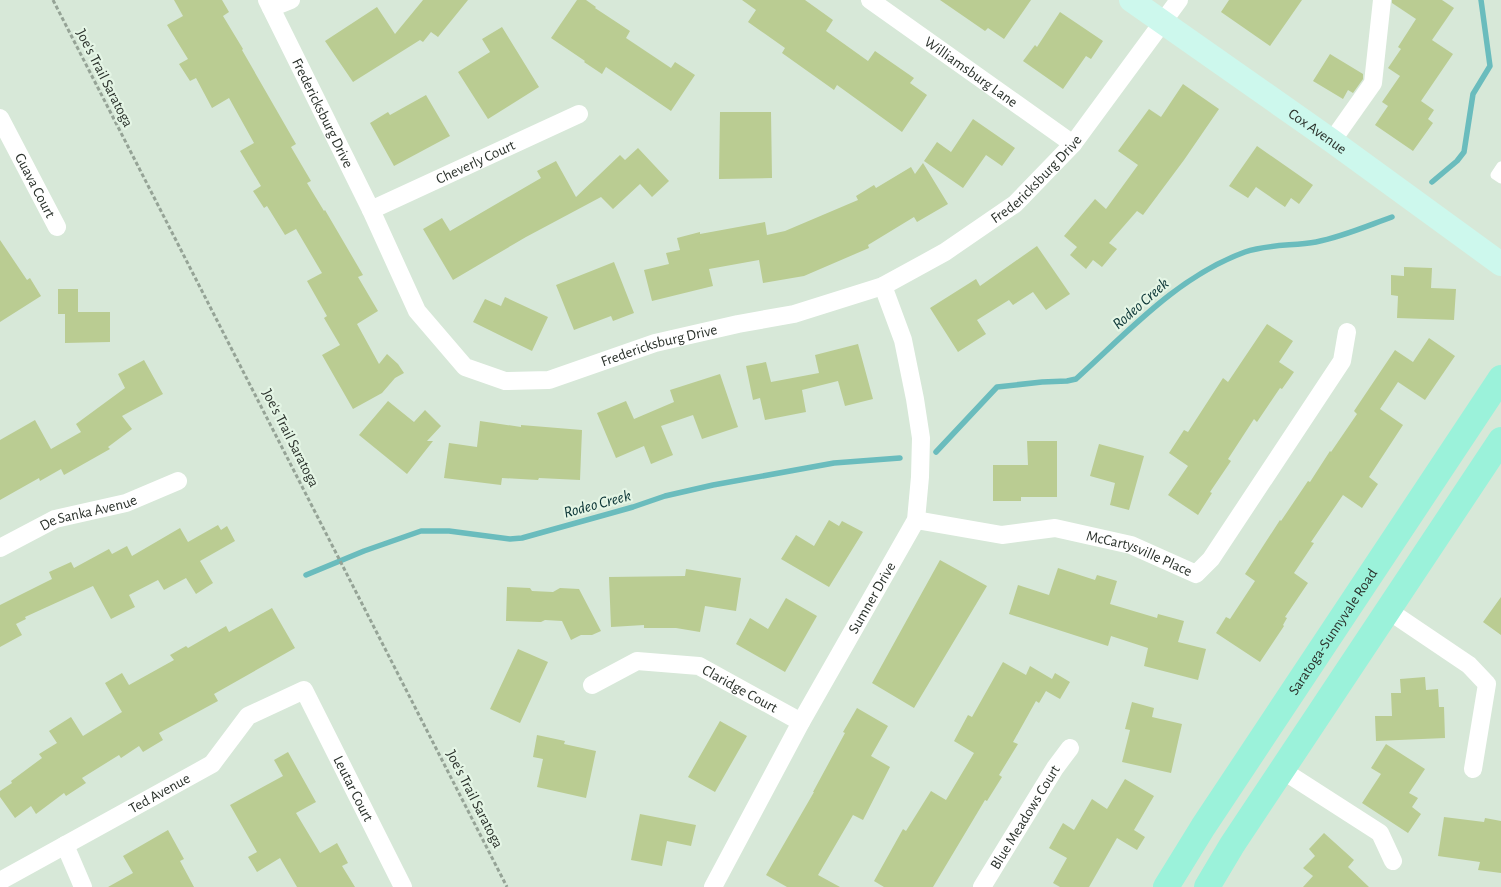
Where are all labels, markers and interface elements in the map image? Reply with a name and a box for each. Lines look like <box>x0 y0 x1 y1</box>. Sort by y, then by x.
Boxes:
street label: Joe's Trail Saratoga <box>73 27 136 130</box>
street label: Williamsburg Lane <box>922 34 1020 110</box>
street label: Fredericksburg Drive <box>289 56 356 170</box>
street label: Cox Avenue <box>1285 106 1349 157</box>
street label: Fredericksburg Drive <box>988 133 1085 226</box>
street label: Cheverly Court <box>434 138 518 187</box>
street label: Guava Court <box>12 151 58 221</box>
water label: Rodeo Creek <box>1109 275 1172 332</box>
street label: Fredericksburg Drive <box>599 322 719 369</box>
street label: Joe's Trail Saratoga <box>259 387 322 490</box>
water label: Rodeo Creek <box>562 487 633 521</box>
street label: De Sanka Avenue <box>37 492 139 534</box>
street label: McCartysville Place <box>1085 528 1194 579</box>
street label: Sumner Drive <box>846 560 898 636</box>
street label: Saratoga-Sunnyvale Road <box>1286 566 1380 698</box>
street label: Claridge Court <box>700 662 780 716</box>
street label: Joe's Trail Saratoga <box>443 748 506 851</box>
street label: Leutar Court <box>330 753 376 824</box>
street label: Blue Meadows Court <box>988 762 1063 872</box>
street label: Ted Avenue <box>126 771 193 816</box>

